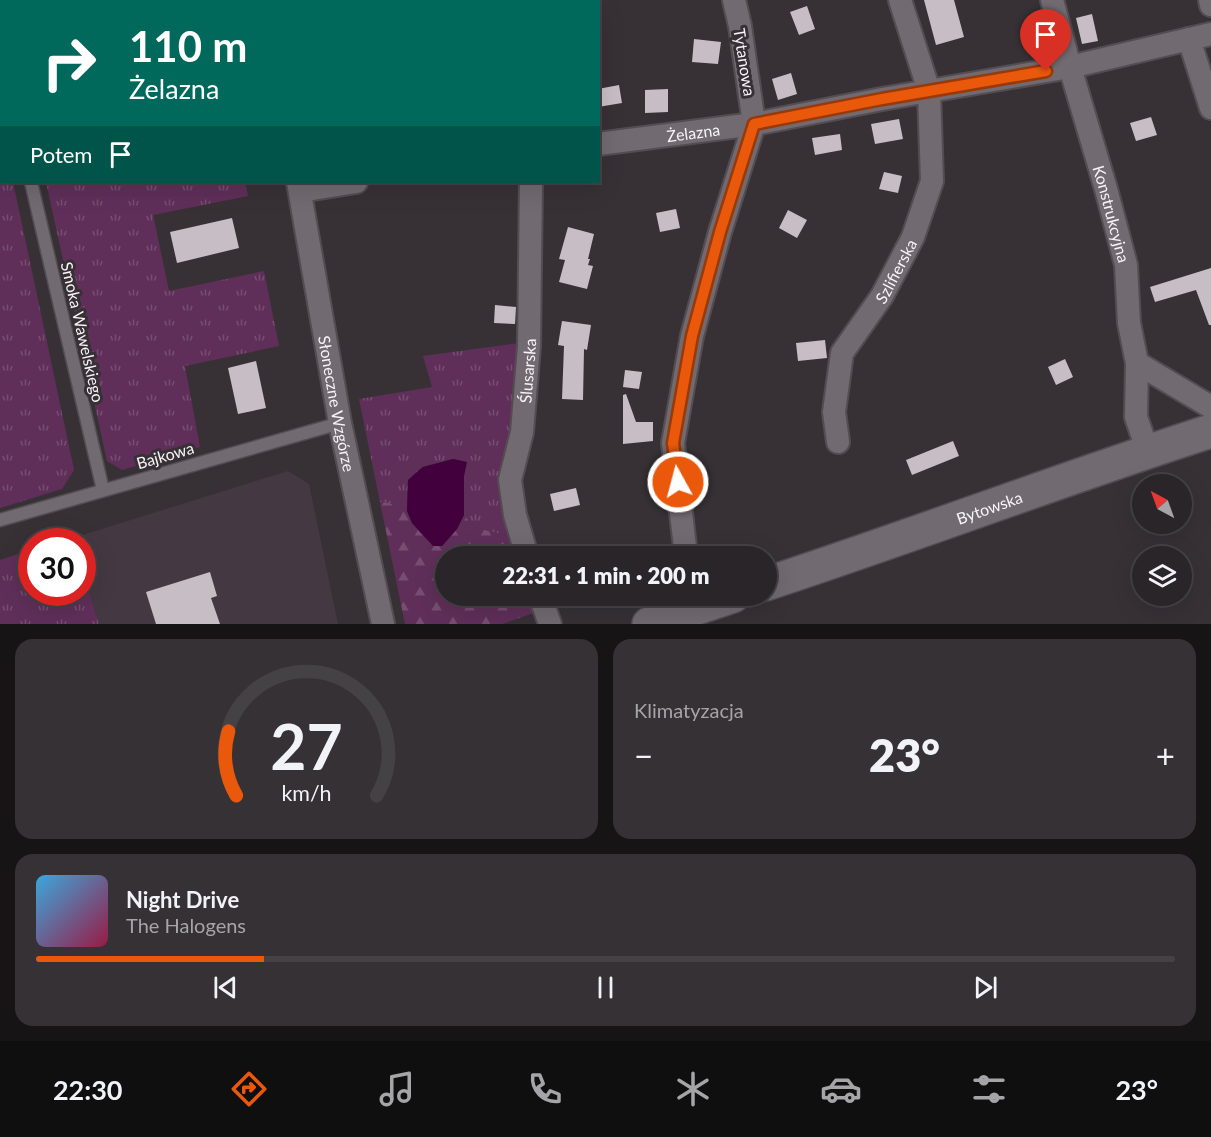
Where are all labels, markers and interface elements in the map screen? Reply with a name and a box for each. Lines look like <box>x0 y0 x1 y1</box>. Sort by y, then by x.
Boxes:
pin <box>1020 9 1071 71</box>
icon: arrive <box>1029 18 1062 51</box>
text: 110 m <box>129 21 247 71</box>
icon: right <box>30 24 108 102</box>
street label: Tytanowa <box>730 27 760 97</box>
text: Żelazna <box>129 72 219 105</box>
street label: Żelazna <box>665 119 721 145</box>
icon: arrive <box>104 138 137 171</box>
text: Potem <box>30 141 92 168</box>
street label: Konstrukcyjna <box>1090 163 1134 264</box>
street label: Szlifierska <box>871 235 920 307</box>
street label: Smoka Wawelskiego <box>58 260 108 404</box>
street label: Słoneczne Wzgórze <box>315 334 360 473</box>
street label: Ślusarska <box>515 338 539 404</box>
street label: Bajkowa <box>134 438 196 472</box>
position arrow <box>646 450 710 514</box>
north arrow <box>1132 474 1192 534</box>
map controls <box>1132 474 1192 606</box>
street label: Bytowska <box>954 487 1025 527</box>
speed limit sign: 30 <box>18 528 96 606</box>
button: layers <box>1132 546 1192 606</box>
text: 22:31 · 1 min · 200 m <box>503 562 709 589</box>
text: Klimatyzacja <box>634 698 744 722</box>
text: 27 <box>270 708 343 783</box>
text: 23° <box>869 728 940 782</box>
text: − <box>634 735 653 775</box>
text: + <box>1156 735 1175 775</box>
text: km/h <box>281 780 332 806</box>
text: Night Drive <box>126 886 239 913</box>
text: The Halogens <box>126 913 246 937</box>
icon: previous <box>209 971 242 1004</box>
icon: pause <box>589 971 622 1004</box>
icon: next <box>969 971 1002 1004</box>
icon: directions <box>228 1068 270 1110</box>
icon: music <box>376 1068 418 1110</box>
icon: phone <box>524 1068 566 1110</box>
icon: climate <box>672 1068 714 1110</box>
icon: car <box>820 1068 862 1110</box>
icon: filters <box>968 1068 1010 1110</box>
text: 22:30 <box>53 1073 123 1106</box>
text: 23° <box>1115 1073 1158 1106</box>

